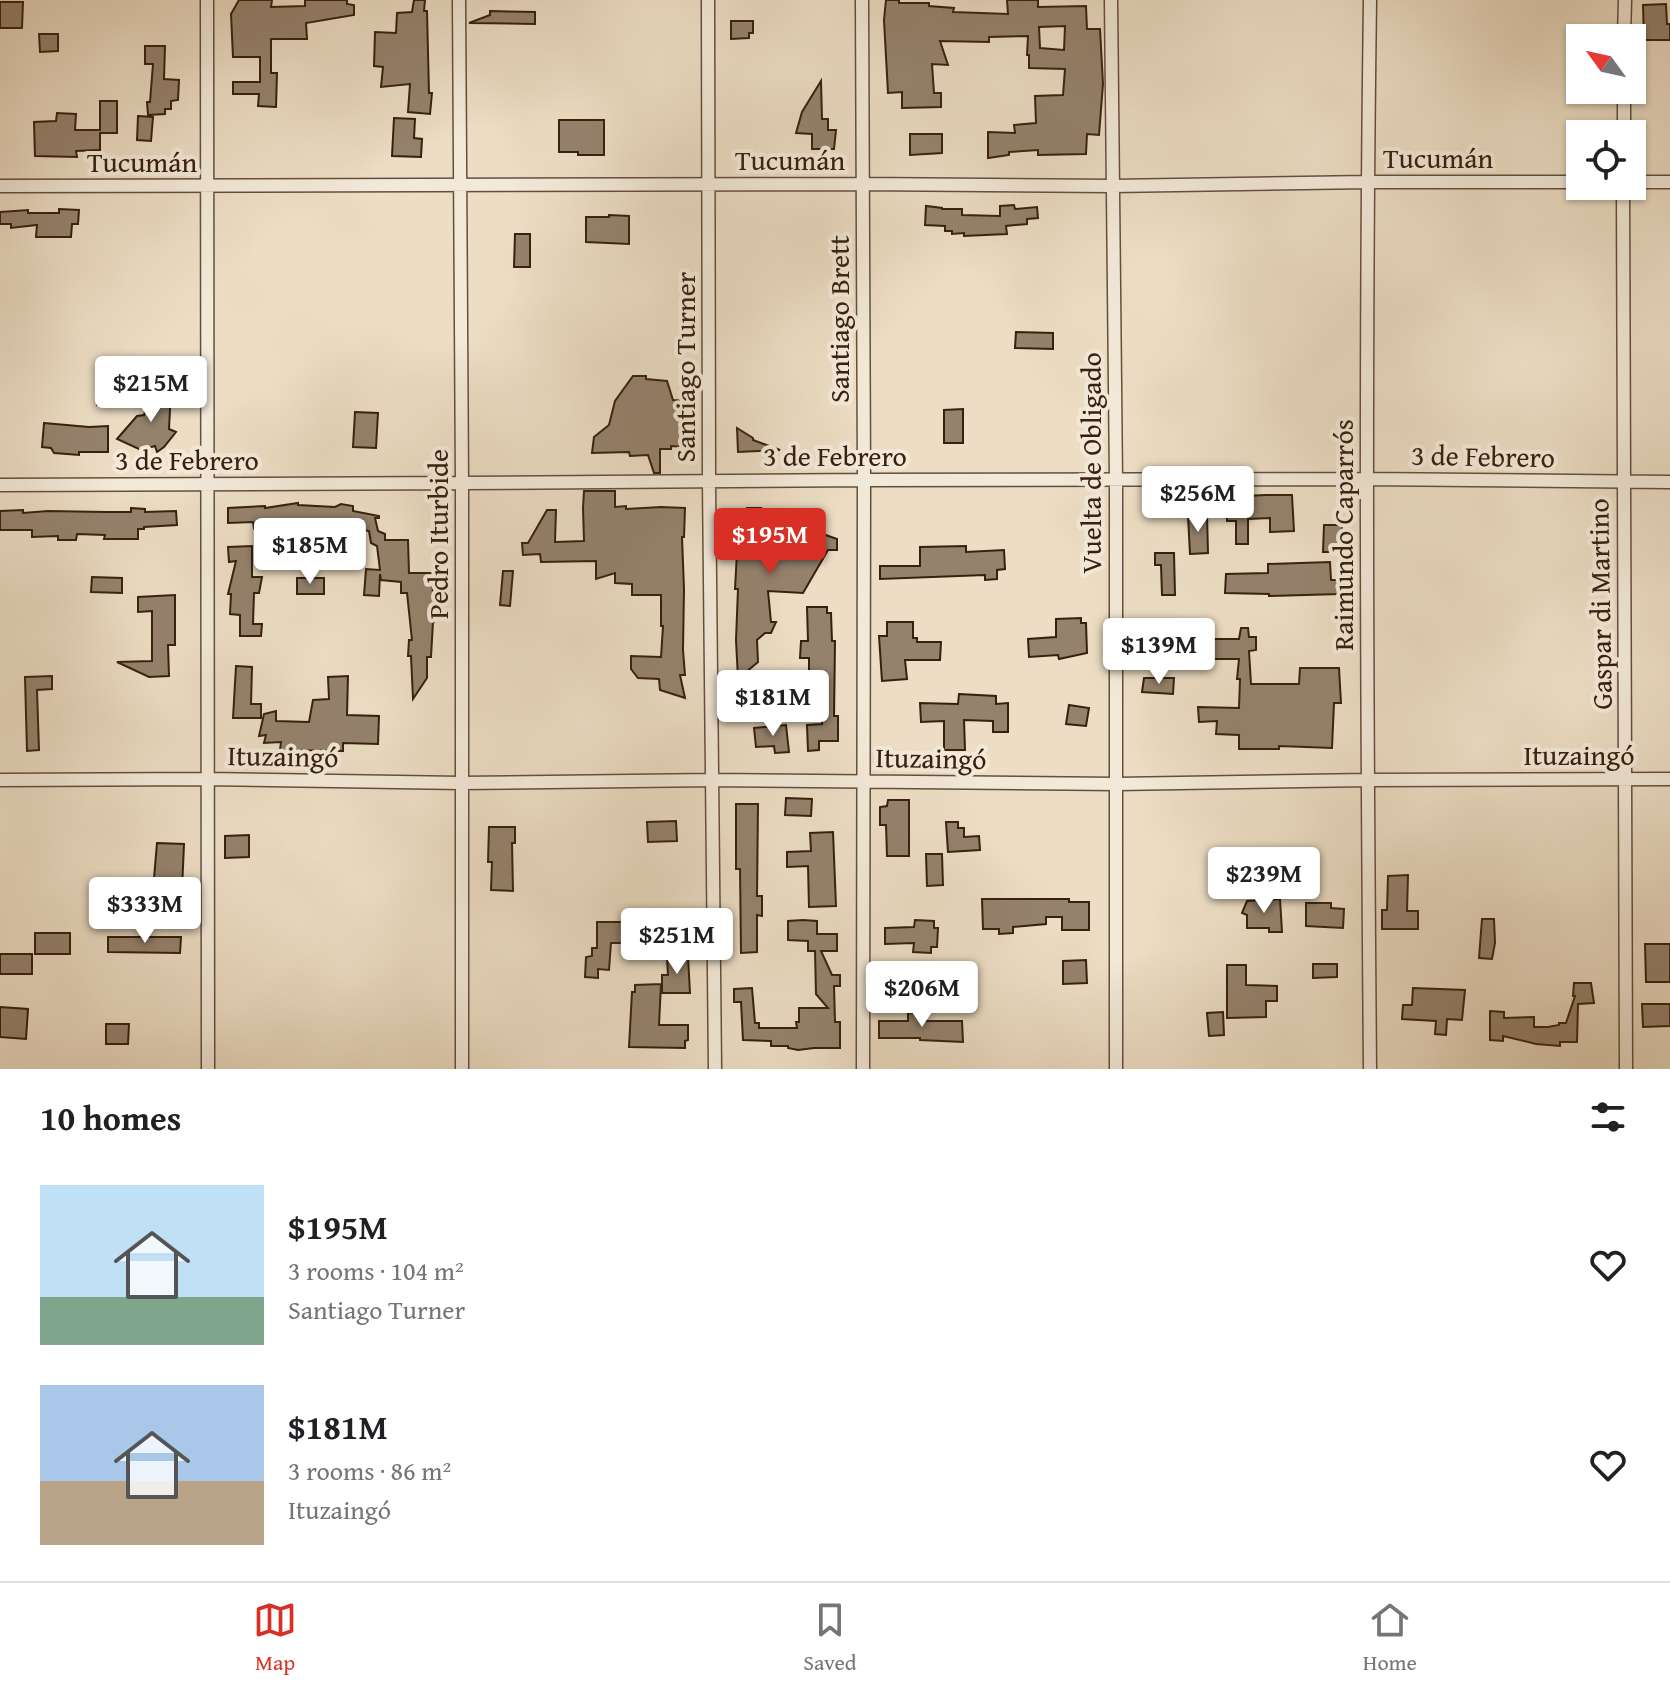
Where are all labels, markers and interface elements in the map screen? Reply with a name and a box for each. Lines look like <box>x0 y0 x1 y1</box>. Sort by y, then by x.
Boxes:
north arrow <box>1566 24 1646 104</box>
map controls <box>1566 24 1646 200</box>
button: locate <box>1566 120 1646 200</box>
street label: Tucumán <box>1383 137 1493 178</box>
street label: Tucumán <box>735 139 845 180</box>
street label: Tucumán <box>87 141 197 182</box>
street label: Santiago Brett <box>818 235 859 403</box>
street label: Santiago Turner <box>664 271 705 462</box>
street label: Vuelta de Obligado <box>1070 352 1111 574</box>
pin: $215M <box>95 356 207 424</box>
text: $215M <box>113 362 189 401</box>
street label: Raimundo Caparrós <box>1322 419 1363 651</box>
street label: 3 de Febrero <box>1411 434 1555 477</box>
street label: 3 de Febrero <box>763 435 907 476</box>
street label: 3 de Febrero <box>115 439 259 480</box>
street label: Pedro Iturbide <box>417 449 458 619</box>
pin: $256M <box>1142 466 1254 534</box>
text: $256M <box>1160 472 1236 511</box>
street label: Gaspar di Martino <box>1577 498 1622 710</box>
pin: $195M <box>714 508 826 576</box>
text: $195M <box>732 514 808 553</box>
pin: $185M <box>254 518 366 586</box>
text: $185M <box>272 524 348 563</box>
pin: $139M <box>1103 618 1215 686</box>
text: $139M <box>1121 624 1197 663</box>
pin: $181M <box>717 670 829 738</box>
text: $181M <box>735 676 811 715</box>
street label: Ituzaingó <box>227 734 339 777</box>
street label: Ituzaingó <box>1524 734 1634 775</box>
street label: Ituzaingó <box>875 736 987 779</box>
pin: $239M <box>1208 847 1320 915</box>
text: $239M <box>1226 853 1302 892</box>
pin: $333M <box>89 877 201 945</box>
text: $333M <box>107 883 183 922</box>
pin: $251M <box>621 908 733 976</box>
text: $251M <box>639 914 715 953</box>
pin: $206M <box>866 961 978 1029</box>
text: $206M <box>884 967 960 1006</box>
text: 10 homes <box>40 1093 181 1142</box>
icon: filters <box>1586 1095 1630 1139</box>
text: $195M <box>288 1202 388 1251</box>
icon: home <box>104 1217 200 1313</box>
icon: heart <box>1586 1243 1630 1287</box>
text: 3 rooms · 104 m² <box>288 1251 464 1290</box>
text: Santiago Turner <box>288 1290 465 1329</box>
text: $181M <box>288 1402 388 1451</box>
icon: home <box>104 1417 200 1513</box>
icon: heart <box>1586 1443 1630 1487</box>
text: 3 rooms · 86 m² <box>288 1451 451 1490</box>
text: Ituzaingó <box>288 1490 391 1529</box>
tab: Map <box>253 1598 297 1678</box>
tab: Saved <box>803 1598 857 1678</box>
tab: Home <box>1363 1598 1417 1678</box>

